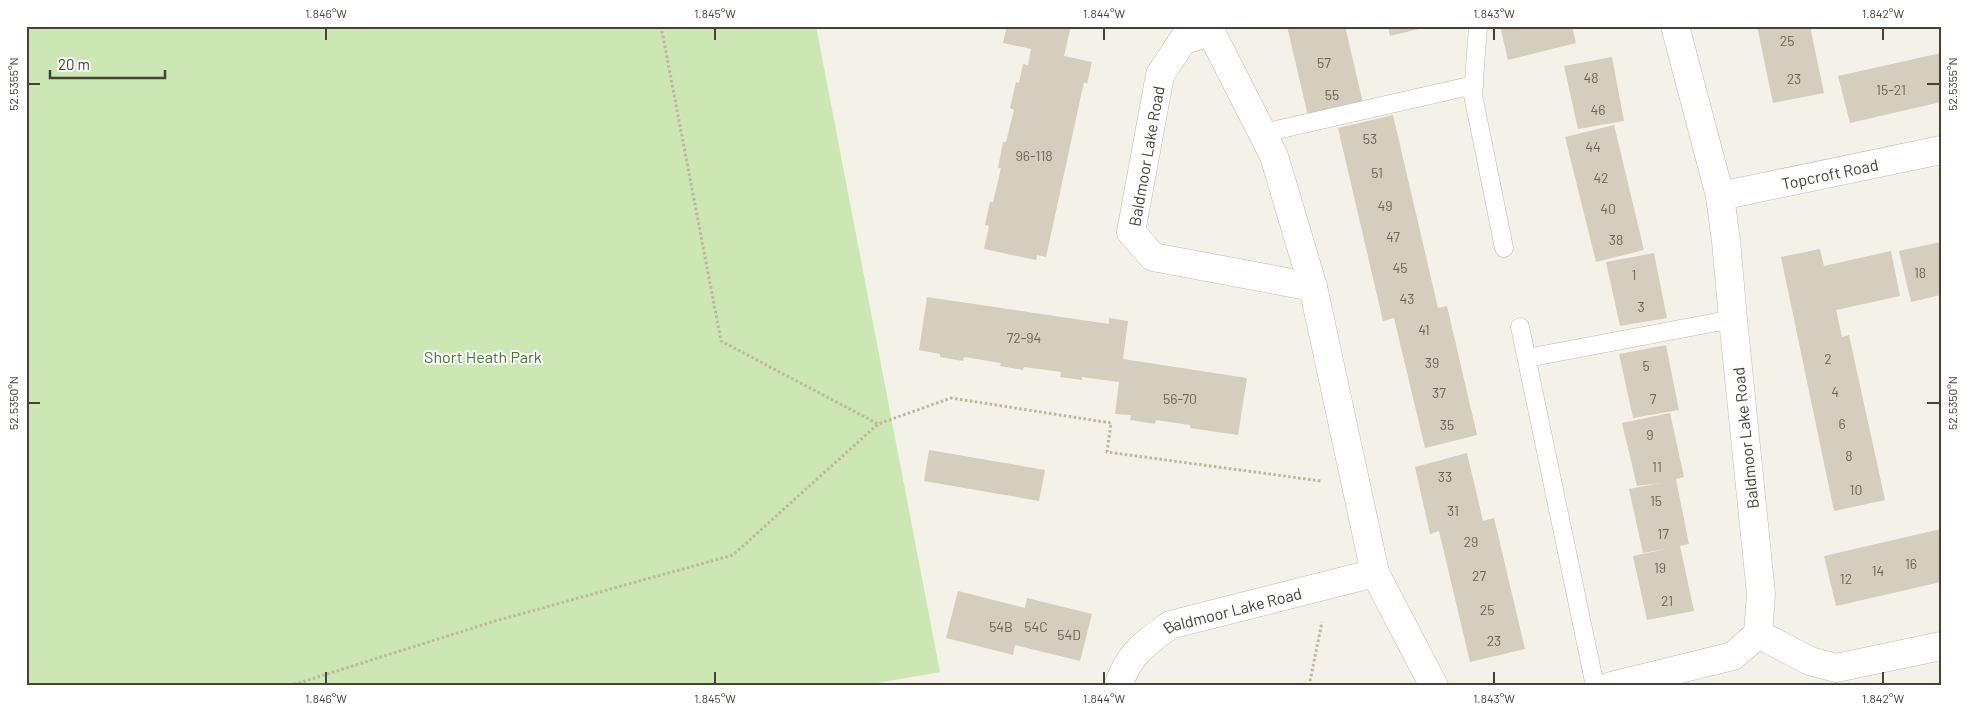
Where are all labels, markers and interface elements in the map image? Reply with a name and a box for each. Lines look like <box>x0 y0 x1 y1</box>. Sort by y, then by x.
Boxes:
text: 1.846°W <box>305 6 347 20</box>
text: 1.845°W <box>694 6 736 20</box>
text: 1.844°W <box>1083 6 1126 20</box>
text: 1.843°W <box>1473 6 1515 20</box>
text: 1.842°W <box>1862 6 1904 20</box>
house number: 25 <box>1780 32 1794 49</box>
scale bar <box>50 48 165 80</box>
house number: 57 <box>1317 54 1331 71</box>
text: 20 m <box>58 55 90 73</box>
text: 52.5355°N <box>6 57 20 111</box>
text: 52.5355°N <box>1945 57 1959 111</box>
house number: 48 <box>1583 69 1599 86</box>
house number: 23 <box>1787 70 1801 87</box>
house number: 15-21 <box>1876 81 1906 98</box>
street label: Baldmoor Lake Road <box>1124 84 1168 228</box>
house number: 55 <box>1325 86 1339 103</box>
house number: 46 <box>1591 101 1605 118</box>
house number: 53 <box>1363 130 1377 147</box>
house number: 44 <box>1585 138 1601 155</box>
house number: 96-118 <box>1015 147 1053 164</box>
street label: Topcroft Road <box>1780 154 1880 192</box>
house number: 51 <box>1371 164 1383 181</box>
house number: 42 <box>1593 169 1609 186</box>
house number: 49 <box>1377 197 1393 214</box>
house number: 40 <box>1600 200 1616 217</box>
house number: 47 <box>1386 228 1400 245</box>
house number: 38 <box>1609 231 1623 248</box>
house number: 45 <box>1393 259 1407 276</box>
house number: 18 <box>1914 264 1926 281</box>
house number: 1 <box>1632 266 1636 283</box>
house number: 43 <box>1400 290 1414 307</box>
house number: 3 <box>1637 298 1645 315</box>
house number: 41 <box>1418 321 1430 338</box>
house number: 72-94 <box>1007 329 1041 346</box>
park label: Short Heath Park <box>424 347 542 366</box>
house number: 2 <box>1824 350 1832 367</box>
house number: 39 <box>1425 354 1439 371</box>
house number: 5 <box>1642 357 1650 374</box>
street label: Baldmoor Lake Road <box>1728 366 1762 510</box>
text: 52.5350°N <box>6 376 20 430</box>
text: 52.5350°N <box>1945 376 1959 430</box>
house number: 4 <box>1831 383 1839 400</box>
house number: 37 <box>1432 384 1446 401</box>
house number: 56-70 <box>1163 390 1197 407</box>
house number: 7 <box>1650 390 1657 407</box>
house number: 6 <box>1838 415 1846 432</box>
house number: 35 <box>1440 416 1454 433</box>
house number: 9 <box>1646 426 1654 443</box>
house number: 8 <box>1845 447 1853 464</box>
house number: 11 <box>1652 458 1662 475</box>
house number: 33 <box>1438 468 1452 485</box>
house number: 10 <box>1850 481 1862 498</box>
house number: 15 <box>1650 492 1662 509</box>
house number: 31 <box>1447 502 1459 519</box>
house number: 17 <box>1657 525 1669 542</box>
house number: 29 <box>1464 533 1478 550</box>
house number: 16 <box>1905 555 1917 572</box>
house number: 19 <box>1654 559 1666 576</box>
house number: 14 <box>1872 562 1884 579</box>
house number: 27 <box>1472 567 1486 584</box>
house number: 12 <box>1840 570 1852 587</box>
street label: Baldmoor Lake Road <box>1159 583 1303 637</box>
house number: 21 <box>1661 592 1673 609</box>
house number: 25 <box>1480 601 1494 618</box>
house number: 54B <box>989 618 1013 635</box>
house number: 54C <box>1024 618 1048 635</box>
house number: 54D <box>1057 626 1081 643</box>
house number: 23 <box>1487 632 1501 649</box>
text: 1.846°W <box>305 691 347 705</box>
text: 1.845°W <box>694 691 736 705</box>
text: 1.844°W <box>1083 691 1126 705</box>
text: 1.843°W <box>1473 691 1515 705</box>
text: 1.842°W <box>1862 691 1904 705</box>

